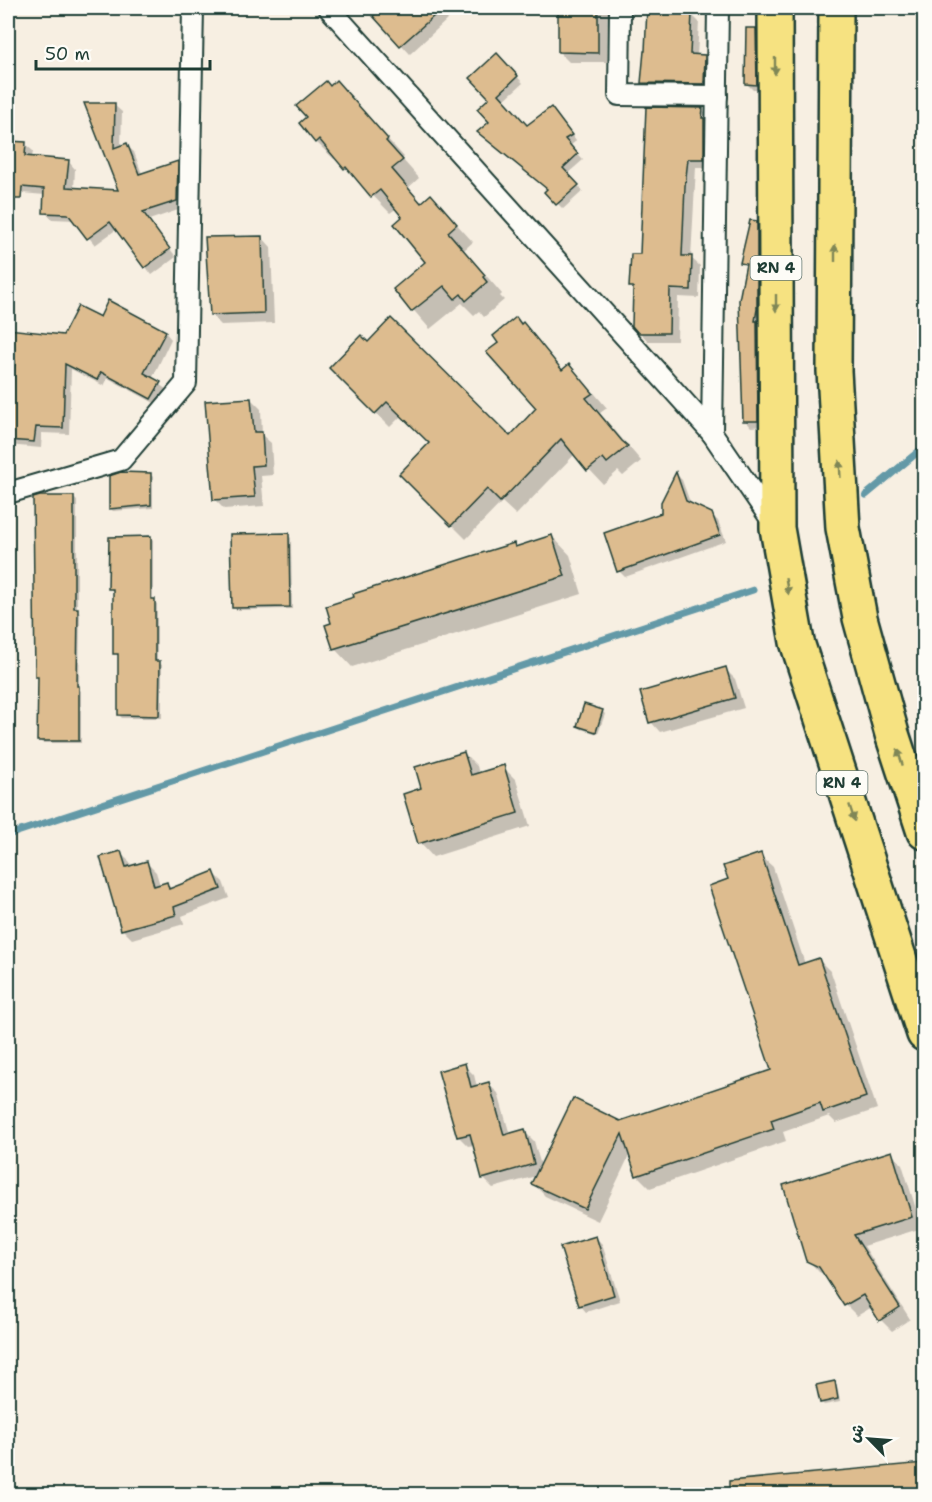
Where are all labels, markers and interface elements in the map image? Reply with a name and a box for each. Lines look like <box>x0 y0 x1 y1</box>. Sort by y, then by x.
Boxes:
scale bar <box>36 33 210 71</box>
text: 50 m <box>45 42 90 66</box>
one-way arrow <box>770 56 780 75</box>
one-way arrow <box>830 244 840 263</box>
road number: RN 4 <box>750 256 802 280</box>
one-way arrow <box>771 293 781 312</box>
one-way arrow <box>835 460 844 479</box>
one-way arrow <box>783 576 792 595</box>
one-way arrow <box>895 748 904 766</box>
road number: RN 4 <box>816 771 868 795</box>
one-way arrow <box>848 804 857 822</box>
north arrow <box>839 1409 899 1469</box>
text: ش <box>843 1420 869 1445</box>

